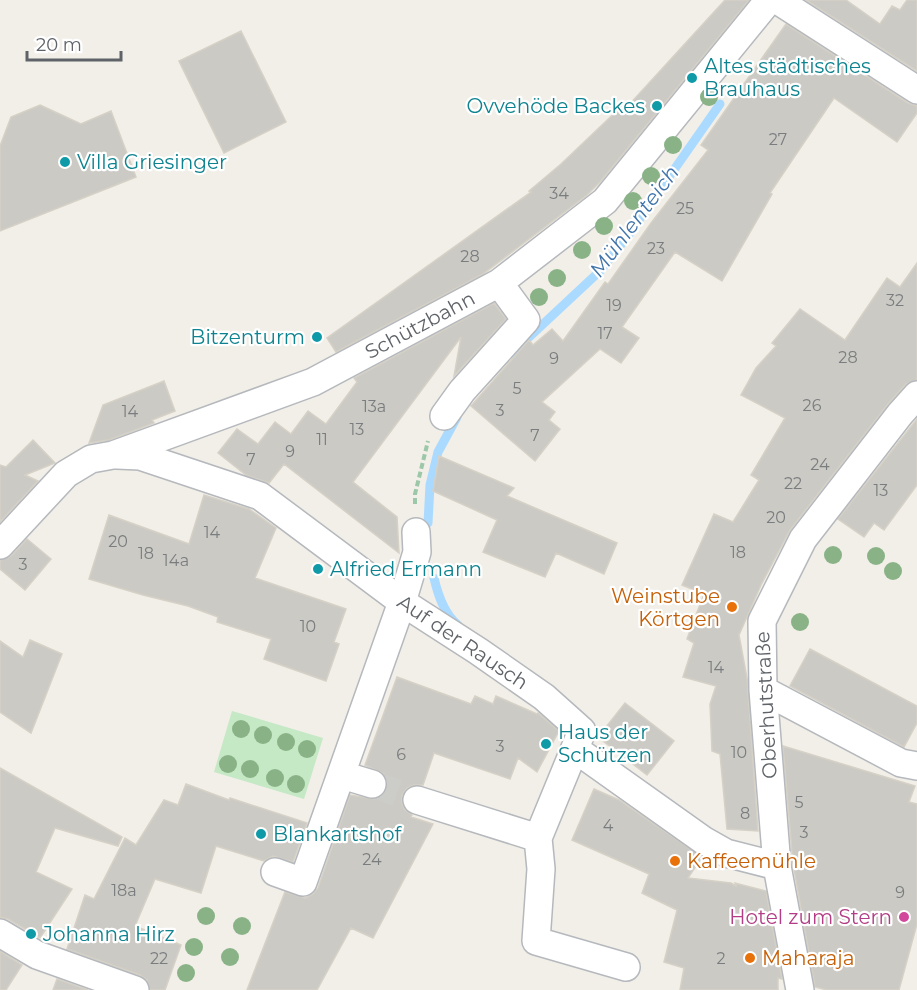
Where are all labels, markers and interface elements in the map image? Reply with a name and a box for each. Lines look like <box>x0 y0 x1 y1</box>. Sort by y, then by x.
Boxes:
scale bar <box>27 24 122 62</box>
text: 20 m <box>36 34 82 56</box>
place label: Altes städtisches Brauhaus <box>704 54 871 101</box>
marker: Altes städtisches Brauhaus <box>685 71 699 85</box>
place label: Ovvehöde Backes <box>467 94 645 118</box>
marker: Ovvehöde Backes <box>650 99 664 113</box>
house number: 27 <box>769 130 787 149</box>
place label: Villa Griesinger <box>77 150 227 174</box>
marker: Villa Griesinger <box>58 155 72 169</box>
water label: Mühlenteich <box>584 160 684 282</box>
house number: 34 <box>549 184 569 203</box>
house number: 25 <box>676 199 694 218</box>
house number: 23 <box>647 239 665 258</box>
house number: 28 <box>460 247 480 266</box>
street label: Schützbahn <box>361 286 479 364</box>
house number: 32 <box>886 291 904 310</box>
house number: 19 <box>606 296 622 315</box>
house number: 17 <box>597 324 613 343</box>
place label: Bitzenturm <box>190 325 305 349</box>
marker: Bitzenturm <box>310 330 324 344</box>
house number: 28 <box>838 348 858 367</box>
house number: 9 <box>549 349 559 368</box>
house number: 5 <box>512 379 522 398</box>
house number: 26 <box>803 396 822 415</box>
house number: 13a <box>362 397 386 416</box>
house number: 3 <box>495 401 505 420</box>
house number: 14 <box>122 402 139 421</box>
house number: 13 <box>350 420 364 439</box>
house number: 7 <box>530 426 540 445</box>
house number: 11 <box>316 430 328 449</box>
house number: 9 <box>285 442 295 461</box>
house number: 7 <box>246 450 256 469</box>
house number: 24 <box>810 455 830 474</box>
house number: 22 <box>784 474 802 493</box>
house number: 13 <box>874 481 888 500</box>
house number: 20 <box>766 508 786 527</box>
house number: 14 <box>204 523 221 542</box>
house number: 20 <box>108 532 128 551</box>
house number: 18 <box>730 543 746 562</box>
house number: 18 <box>138 544 154 563</box>
house number: 14a <box>163 551 189 570</box>
house number: 3 <box>18 555 28 574</box>
place label: Alfried Ermann <box>330 557 482 581</box>
marker: Alfried Ermann <box>311 562 325 576</box>
place label: Weinstube Körtgen <box>611 584 720 631</box>
street label: Auf der Rausch <box>393 589 533 695</box>
marker: Weinstube Körtgen <box>725 600 739 614</box>
house number: 10 <box>300 617 316 636</box>
street label: Oberhutstraße <box>750 631 782 779</box>
house number: 14 <box>708 658 725 677</box>
place label: Haus der Schützen <box>558 720 652 767</box>
house number: 3 <box>495 737 505 756</box>
marker: Haus der Schützen <box>539 737 553 751</box>
house number: 10 <box>731 743 747 762</box>
house number: 6 <box>396 745 406 764</box>
house number: 5 <box>794 793 804 812</box>
house number: 8 <box>740 804 750 823</box>
house number: 4 <box>603 816 614 835</box>
place label: Blankartshof <box>273 822 403 846</box>
house number: 3 <box>799 823 809 842</box>
marker: Blankartshof <box>254 827 268 841</box>
place label: Kaffeemühle <box>687 849 816 873</box>
house number: 24 <box>362 850 382 869</box>
marker: Kaffeemühle <box>668 854 682 868</box>
house number: 18a <box>111 881 137 900</box>
house number: 9 <box>895 883 905 902</box>
place label: Hotel zum Stern <box>729 905 892 929</box>
marker: Hotel zum Stern <box>897 910 911 924</box>
place label: Johanna Hirz <box>42 922 175 946</box>
marker: Johanna Hirz <box>24 927 38 941</box>
place label: Maharaja <box>762 946 855 970</box>
house number: 22 <box>150 949 168 968</box>
house number: 2 <box>716 949 726 968</box>
marker: Maharaja <box>743 951 757 965</box>

